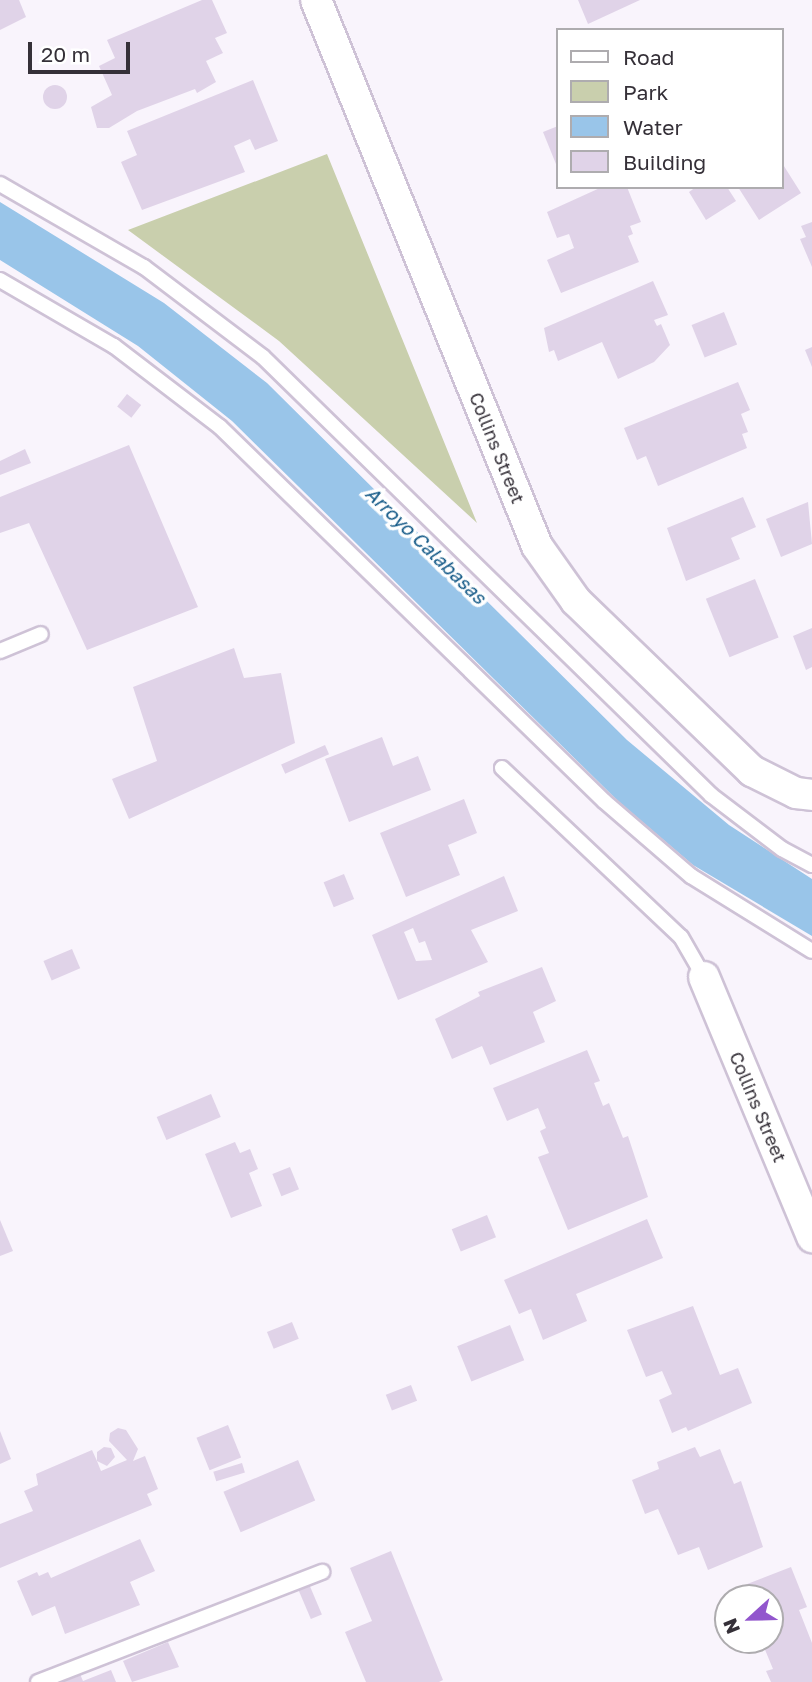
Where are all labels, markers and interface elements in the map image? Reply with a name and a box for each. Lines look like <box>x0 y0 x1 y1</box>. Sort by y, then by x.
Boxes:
scale bar <box>32 28 133 72</box>
legend <box>556 28 784 189</box>
text: 20 m <box>41 41 90 67</box>
text: Road <box>623 44 674 70</box>
text: Park <box>623 79 668 105</box>
text: Water <box>623 114 683 140</box>
text: Building <box>623 149 706 175</box>
street label: Collins Street <box>465 389 529 507</box>
water label: Arroyo Calabasas <box>361 482 491 608</box>
street label: Collins Street <box>725 1049 791 1165</box>
north arrow <box>714 1584 784 1654</box>
text: N <box>718 1615 744 1637</box>

